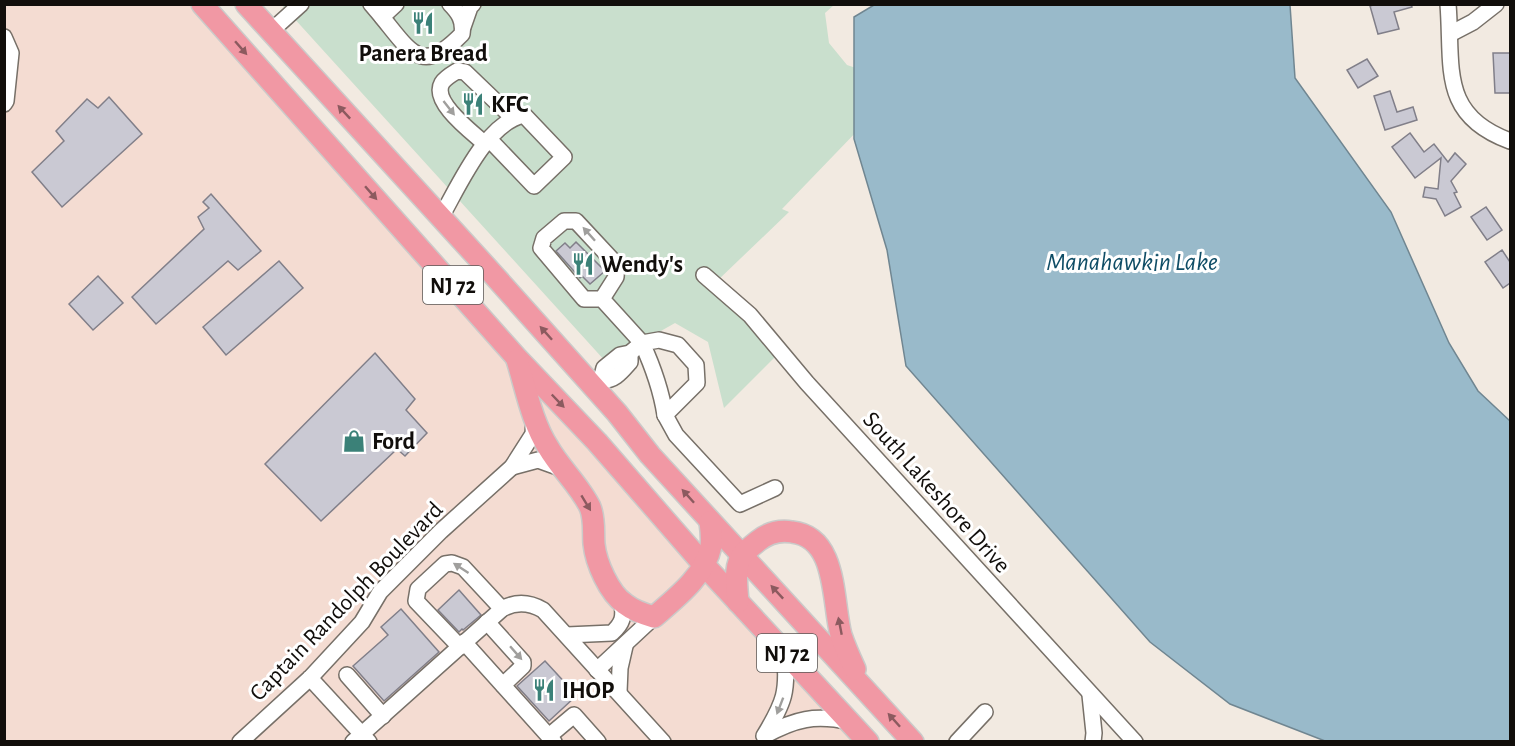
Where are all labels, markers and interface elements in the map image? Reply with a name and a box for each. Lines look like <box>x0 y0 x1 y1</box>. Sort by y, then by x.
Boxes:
restaurant icon: Panera Bread <box>410 10 436 36</box>
one-way arrow <box>234 41 248 56</box>
place label: Panera Bread <box>358 42 488 66</box>
restaurant icon: KFC <box>460 91 486 117</box>
place label: KFC <box>491 93 529 117</box>
one-way arrow <box>442 100 455 116</box>
one-way arrow <box>338 105 351 120</box>
one-way arrow <box>365 185 378 201</box>
one-way arrow <box>582 228 596 242</box>
water label: Manahawkin Lake <box>1046 249 1218 275</box>
restaurant icon: Wendy's <box>570 251 596 277</box>
place label: Wendy's <box>601 253 683 277</box>
road number: NJ 72 <box>423 266 483 304</box>
one-way arrow <box>539 326 553 341</box>
one-way arrow <box>551 393 565 408</box>
street label: South Lakeshore Drive <box>858 408 1015 578</box>
shop icon: Ford <box>341 428 367 454</box>
place label: Ford <box>372 430 415 454</box>
one-way arrow <box>681 490 695 504</box>
one-way arrow <box>581 495 591 512</box>
street label: Captain Randolph Boulevard <box>246 498 448 706</box>
one-way arrow <box>452 563 469 574</box>
one-way arrow <box>770 585 784 599</box>
one-way arrow <box>835 616 844 635</box>
road number: NJ 72 <box>757 634 817 672</box>
one-way arrow <box>509 645 522 660</box>
restaurant icon: IHOP <box>531 677 557 703</box>
place label: IHOP <box>562 679 614 703</box>
one-way arrow <box>775 697 785 715</box>
one-way arrow <box>888 713 901 728</box>

